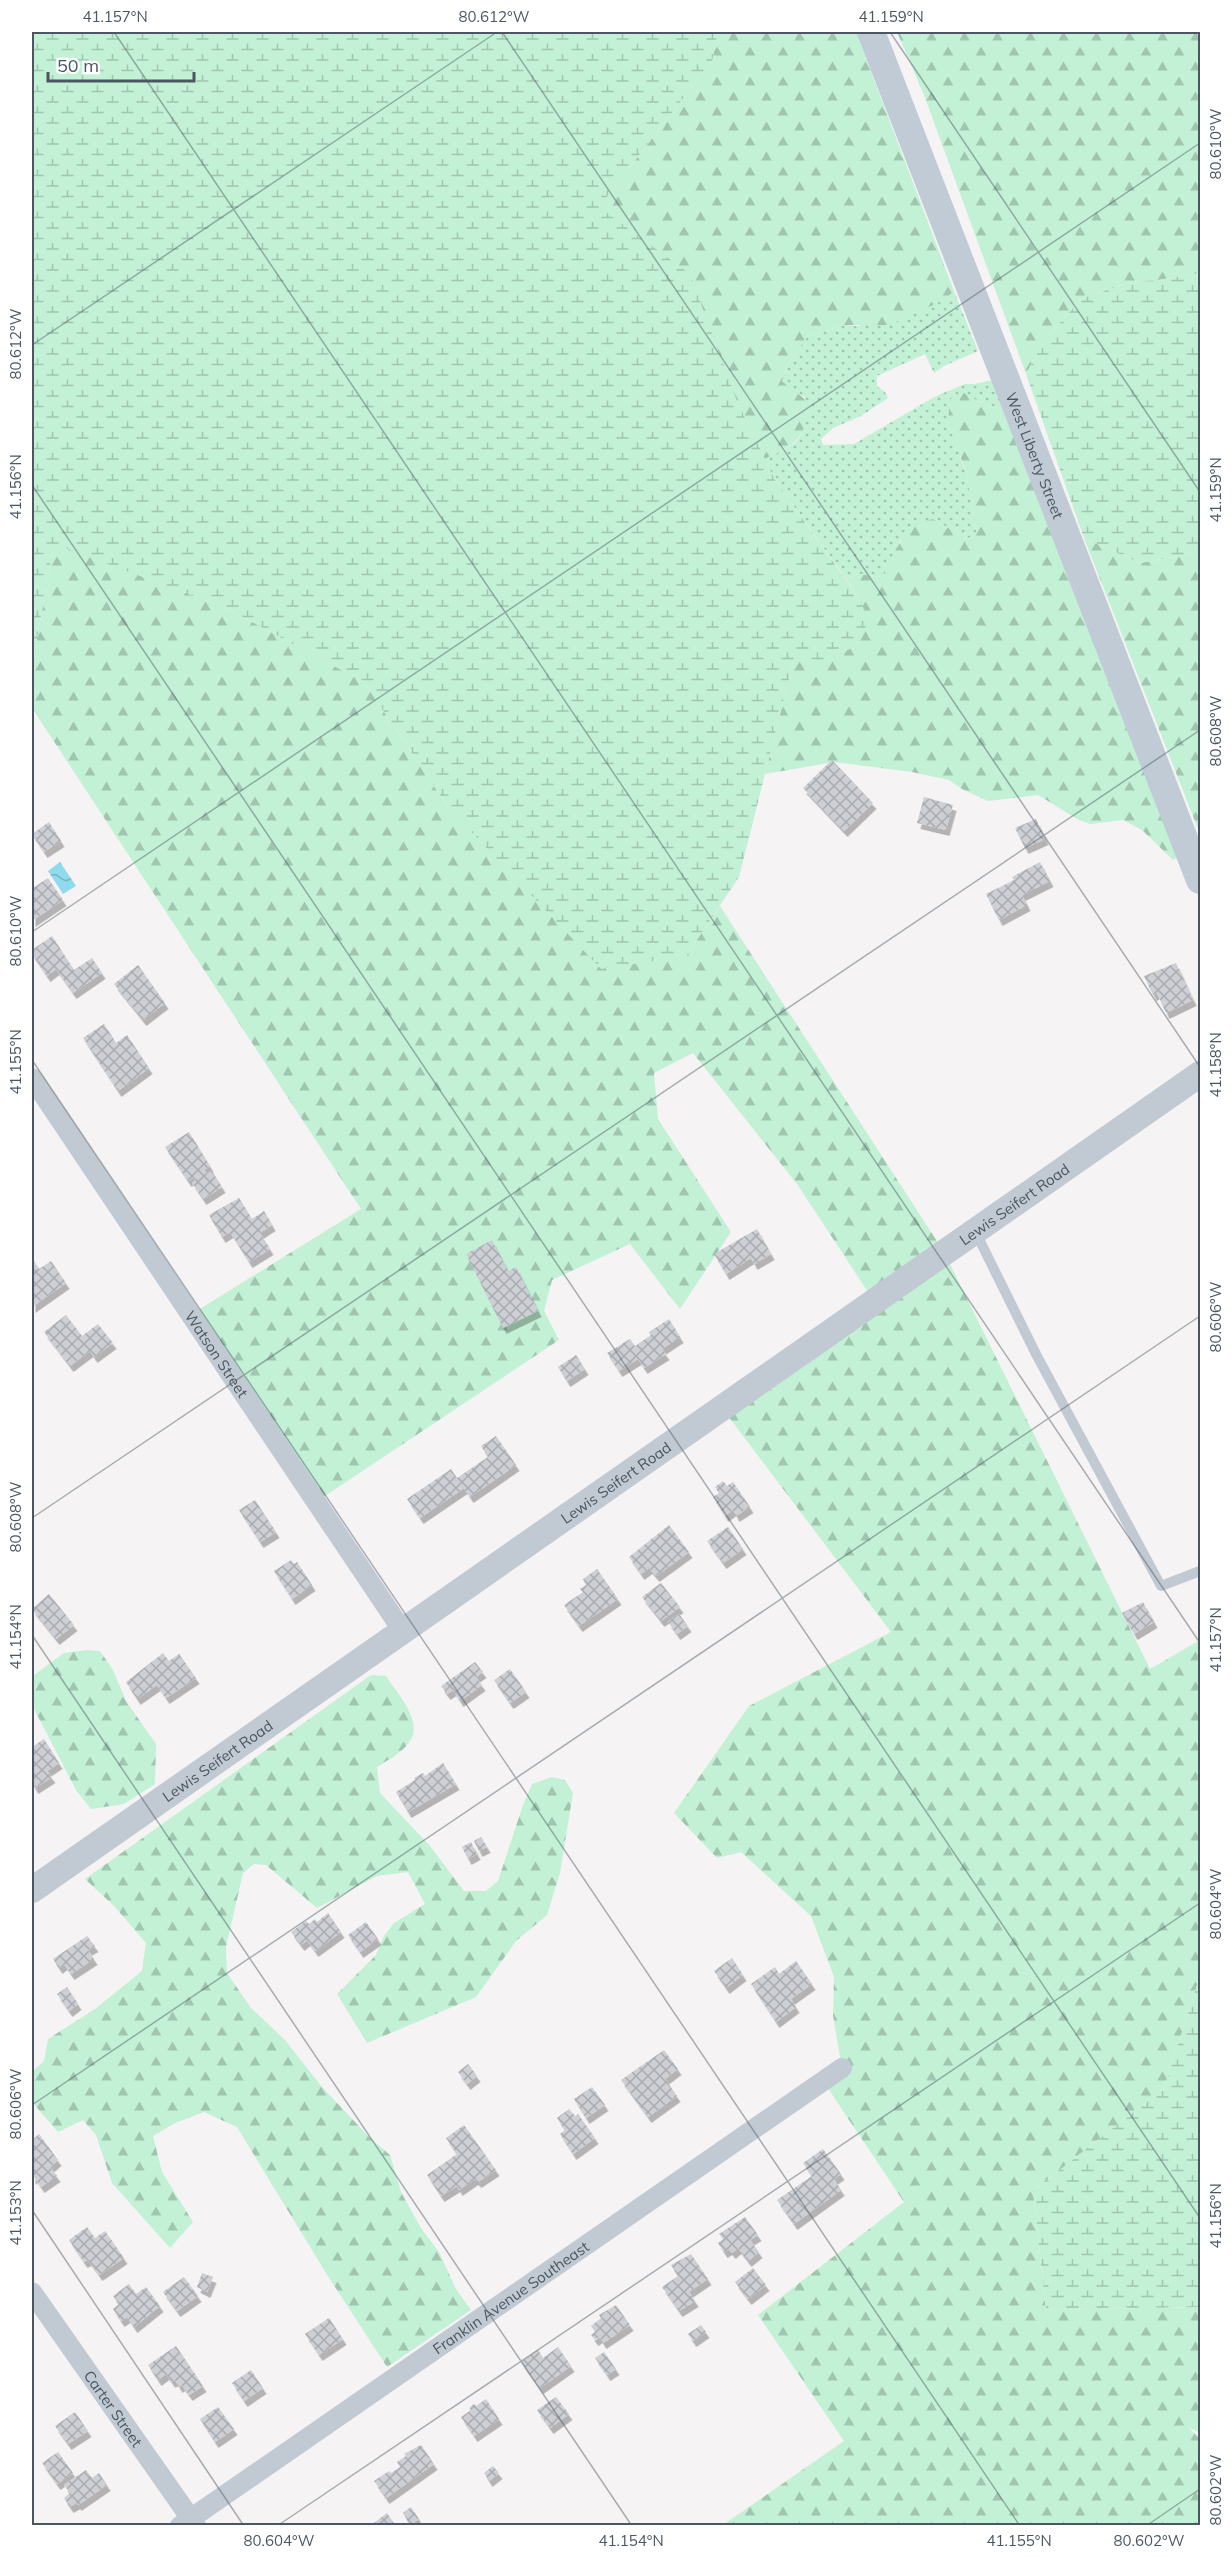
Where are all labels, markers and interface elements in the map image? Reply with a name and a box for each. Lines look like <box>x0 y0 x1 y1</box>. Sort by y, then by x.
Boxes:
text: 41.157°N <box>82 7 148 26</box>
text: 80.612°W <box>459 7 530 26</box>
text: 41.159°N <box>858 7 924 26</box>
scale bar <box>48 45 194 83</box>
text: 50 m <box>57 54 99 77</box>
text: 80.610°W <box>1206 108 1225 179</box>
text: 80.612°W <box>6 308 25 379</box>
street label: West Liberty Street <box>1002 389 1068 521</box>
text: 41.156°N <box>6 454 25 520</box>
text: 41.159°N <box>1206 457 1225 523</box>
text: 80.608°W <box>1206 695 1225 766</box>
text: 80.610°W <box>6 895 25 966</box>
text: 41.155°N <box>6 1029 25 1095</box>
text: 41.158°N <box>1206 1032 1225 1098</box>
street label: Lewis Seifert Road <box>955 1159 1073 1249</box>
text: 80.606°W <box>1206 1281 1225 1352</box>
street label: Watson Street <box>181 1307 253 1401</box>
street label: Lewis Seifert Road <box>557 1437 674 1527</box>
text: 80.608°W <box>6 1481 25 1552</box>
text: 41.154°N <box>6 1604 25 1670</box>
text: 41.157°N <box>1206 1607 1225 1673</box>
street label: Lewis Seifert Road <box>158 1716 276 1806</box>
text: 80.604°W <box>1206 1868 1225 1939</box>
text: 80.606°W <box>6 2068 25 2139</box>
text: 41.153°N <box>6 2180 25 2246</box>
text: 41.156°N <box>1206 2183 1225 2249</box>
street label: Franklin Avenue Southeast <box>429 2237 592 2358</box>
street label: Carter Street <box>80 2366 147 2450</box>
text: 80.602°W <box>1206 2454 1225 2525</box>
text: 80.604°W <box>244 2531 315 2550</box>
text: 41.154°N <box>598 2531 664 2550</box>
text: 41.155°N <box>986 2531 1052 2550</box>
text: 80.602°W <box>1114 2531 1185 2550</box>

